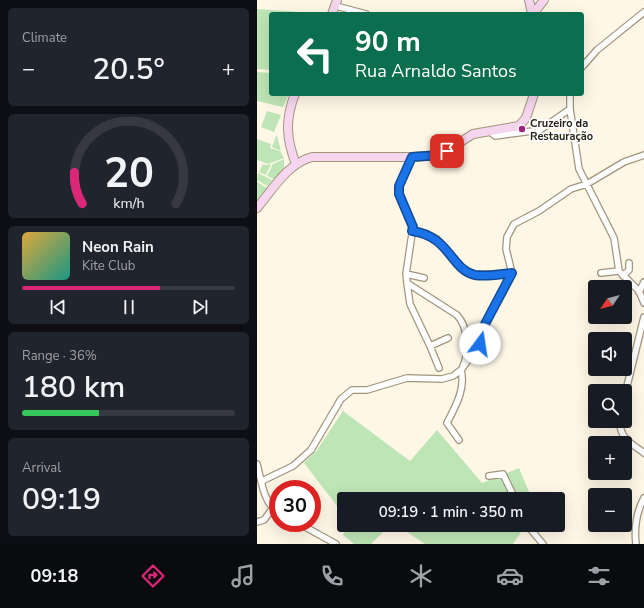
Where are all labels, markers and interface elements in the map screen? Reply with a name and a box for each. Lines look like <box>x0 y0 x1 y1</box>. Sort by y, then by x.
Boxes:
text: 90 m <box>355 23 421 61</box>
icon: left <box>289 28 341 80</box>
text: Climate <box>22 29 67 47</box>
text: 20.5° <box>92 49 165 90</box>
text: − <box>22 54 35 84</box>
text: + <box>222 54 235 84</box>
text: Rua Arnaldo Santos <box>355 59 517 83</box>
place label: Cruzeiro da Restauração <box>530 116 593 144</box>
marker: Cruzeiro da Restauração <box>517 124 527 134</box>
pin <box>430 134 464 168</box>
icon: arrive <box>436 140 458 162</box>
text: 20 <box>104 145 153 202</box>
text: km/h <box>113 194 144 213</box>
text: Neon Rain <box>82 237 154 257</box>
text: Kite Club <box>82 257 135 275</box>
north arrow <box>588 280 632 324</box>
map controls <box>588 280 632 532</box>
icon: previous <box>47 296 69 318</box>
icon: pause <box>118 296 140 318</box>
icon: next <box>189 296 211 318</box>
position arrow <box>459 323 501 365</box>
button: sound <box>588 332 632 376</box>
text: Range · 36% <box>22 347 97 365</box>
text: 180 km <box>22 367 125 408</box>
button: search <box>588 384 632 428</box>
button: + <box>588 436 632 480</box>
text: Arrival <box>22 459 61 477</box>
text: 09:19 <box>22 479 101 520</box>
speed limit sign: 30 <box>269 480 321 532</box>
button: − <box>588 488 632 532</box>
text: 09:19 · 1 min · 350 m <box>379 502 523 522</box>
icon: directions <box>139 562 167 590</box>
icon: music <box>229 562 257 590</box>
icon: phone <box>318 562 346 590</box>
icon: climate <box>407 562 435 590</box>
icon: car <box>496 562 524 590</box>
icon: filters <box>585 562 613 590</box>
text: 09:18 <box>31 564 78 588</box>

